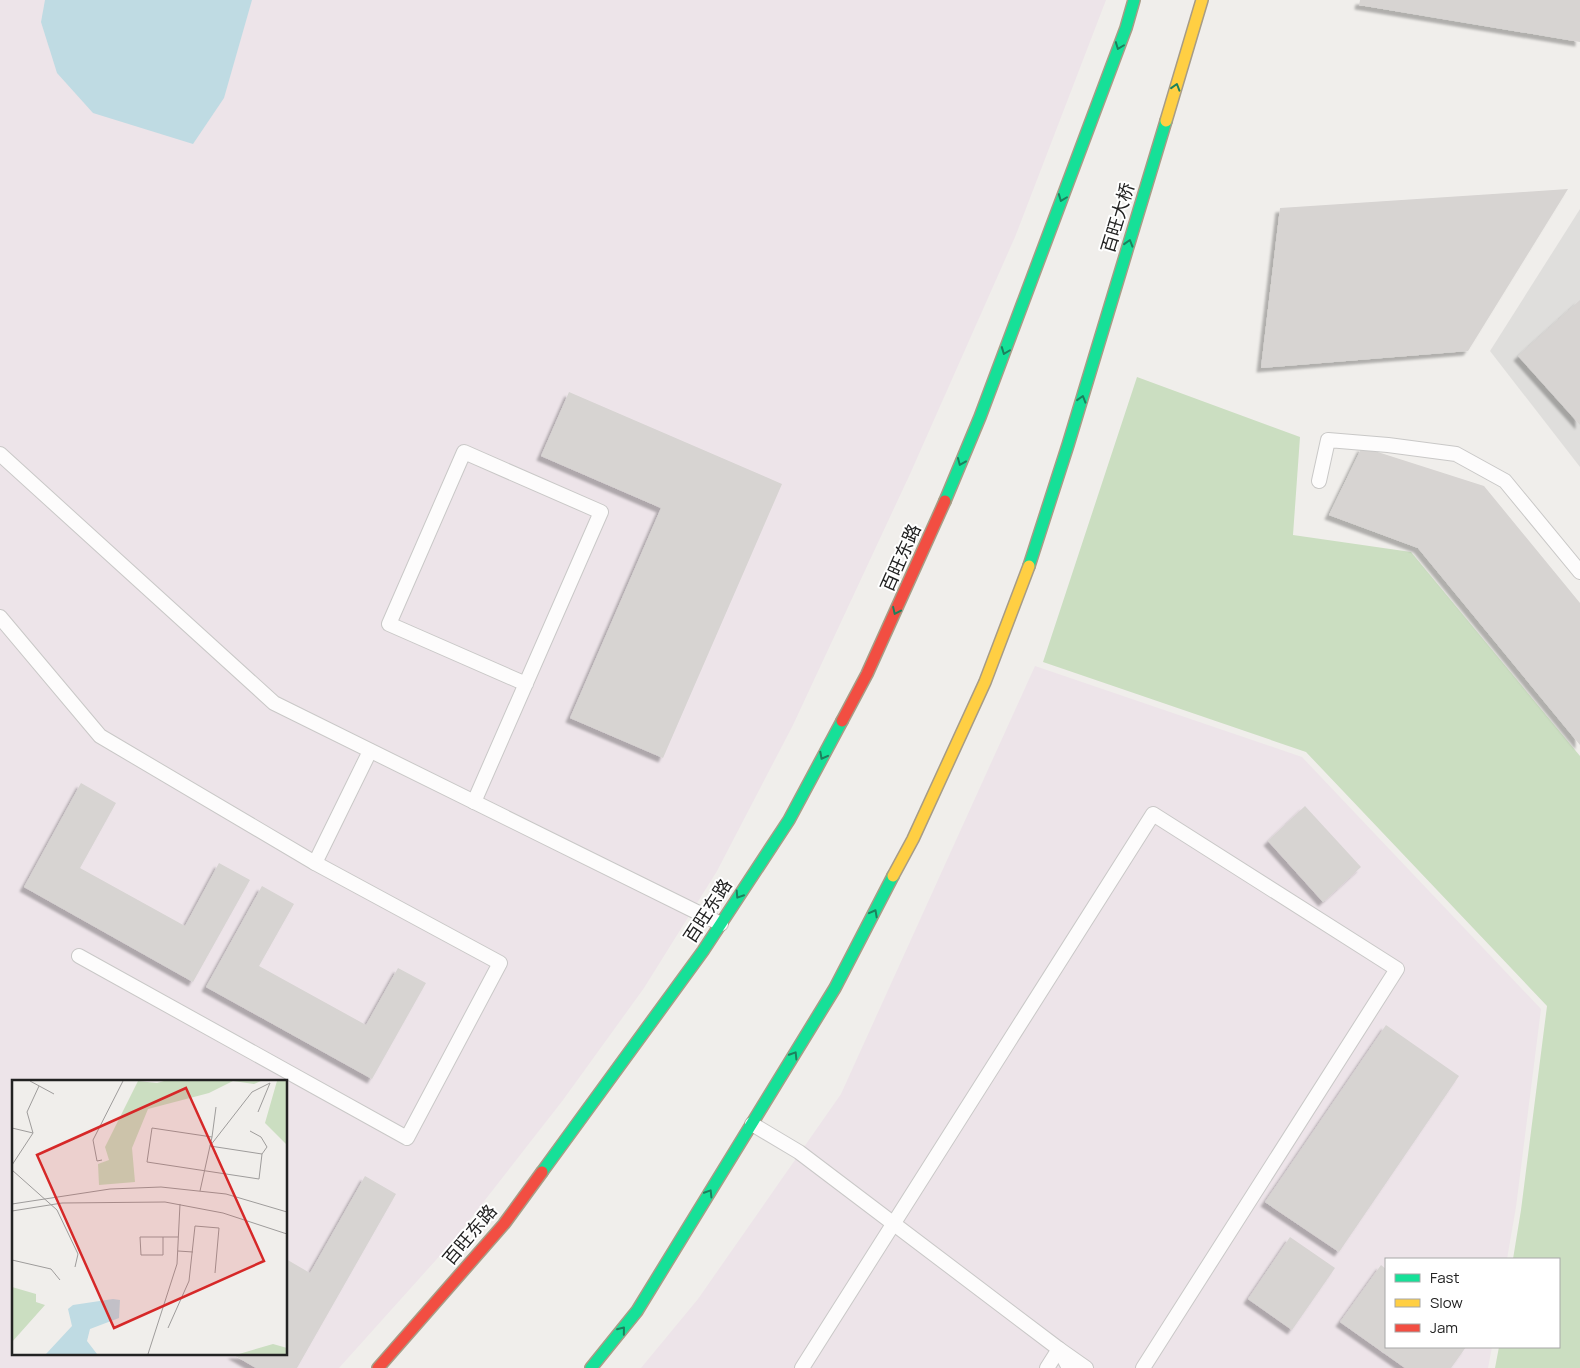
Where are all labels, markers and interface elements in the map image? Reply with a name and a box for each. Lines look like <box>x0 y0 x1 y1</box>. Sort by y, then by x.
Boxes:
one-way arrow <box>1115 42 1125 50</box>
one-way arrow <box>1170 84 1180 92</box>
street label: 百旺大桥 <box>1095 180 1139 256</box>
one-way arrow <box>1058 194 1068 202</box>
one-way arrow <box>1123 239 1133 248</box>
one-way arrow <box>1001 346 1011 354</box>
one-way arrow <box>1077 395 1087 403</box>
one-way arrow <box>957 457 968 466</box>
street label: 百旺东路 <box>874 520 926 595</box>
one-way arrow <box>891 606 902 615</box>
one-way arrow <box>819 751 829 760</box>
street label: 百旺东路 <box>677 874 737 947</box>
one-way arrow <box>736 890 745 899</box>
one-way arrow <box>868 910 878 919</box>
one-way arrow <box>788 1051 798 1060</box>
inset map <box>12 1080 288 1356</box>
one-way arrow <box>703 1190 713 1199</box>
street label: 百旺东路 <box>437 1199 502 1270</box>
legend <box>1385 1258 1560 1348</box>
text: Fast <box>1430 1267 1459 1288</box>
text: Slow <box>1430 1292 1463 1313</box>
text: Jam <box>1430 1317 1458 1338</box>
one-way arrow <box>616 1327 624 1336</box>

